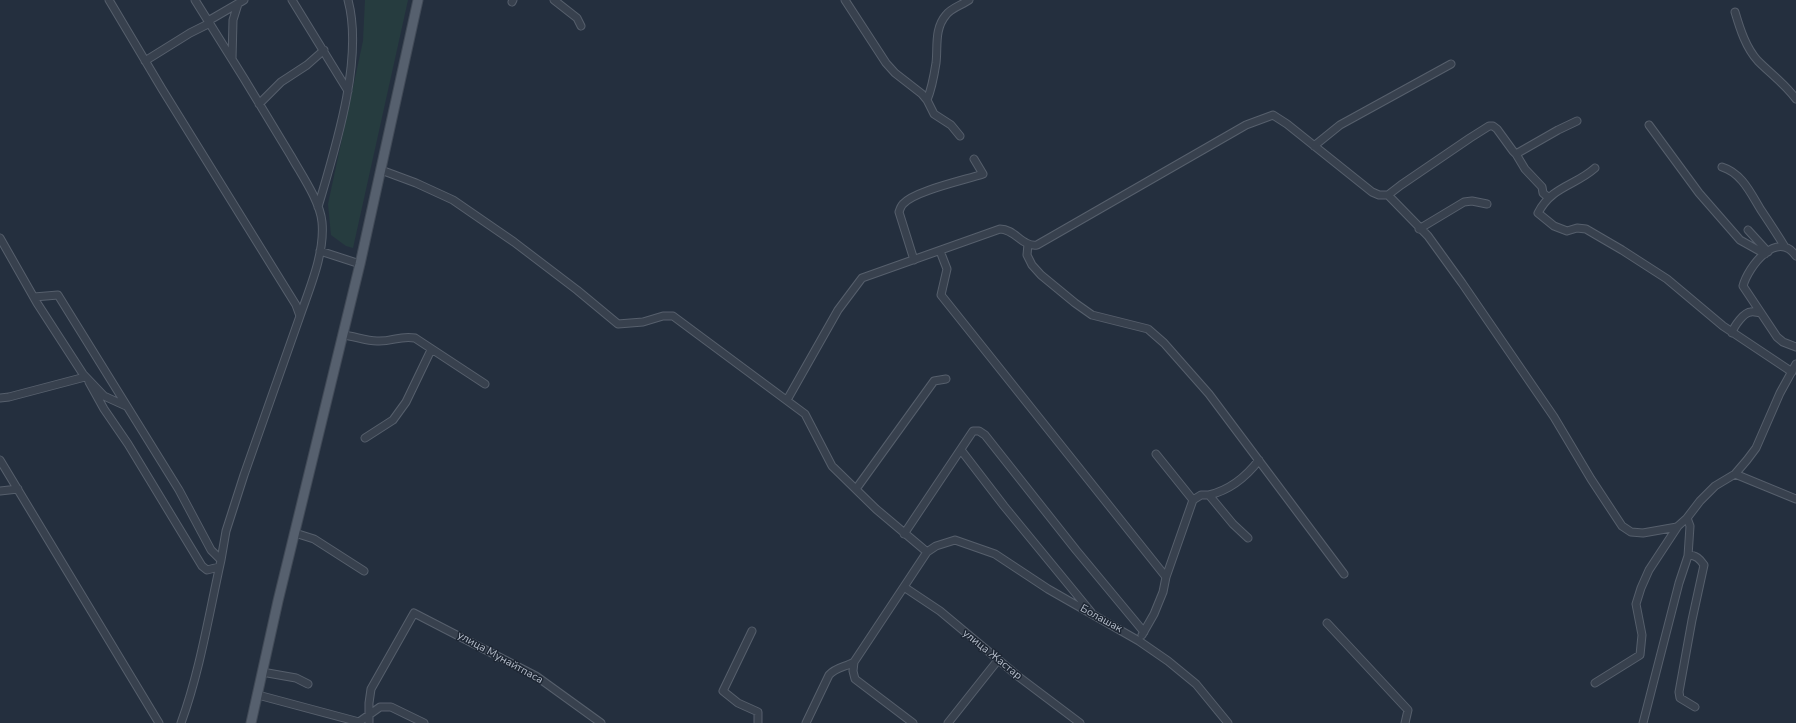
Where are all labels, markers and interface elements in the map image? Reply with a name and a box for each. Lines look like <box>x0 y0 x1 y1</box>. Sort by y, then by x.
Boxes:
street label: Болашак <box>1078 602 1124 636</box>
street label: улица Жастар <box>960 627 1024 683</box>
street label: улица Мунайтпаса <box>455 629 545 687</box>

